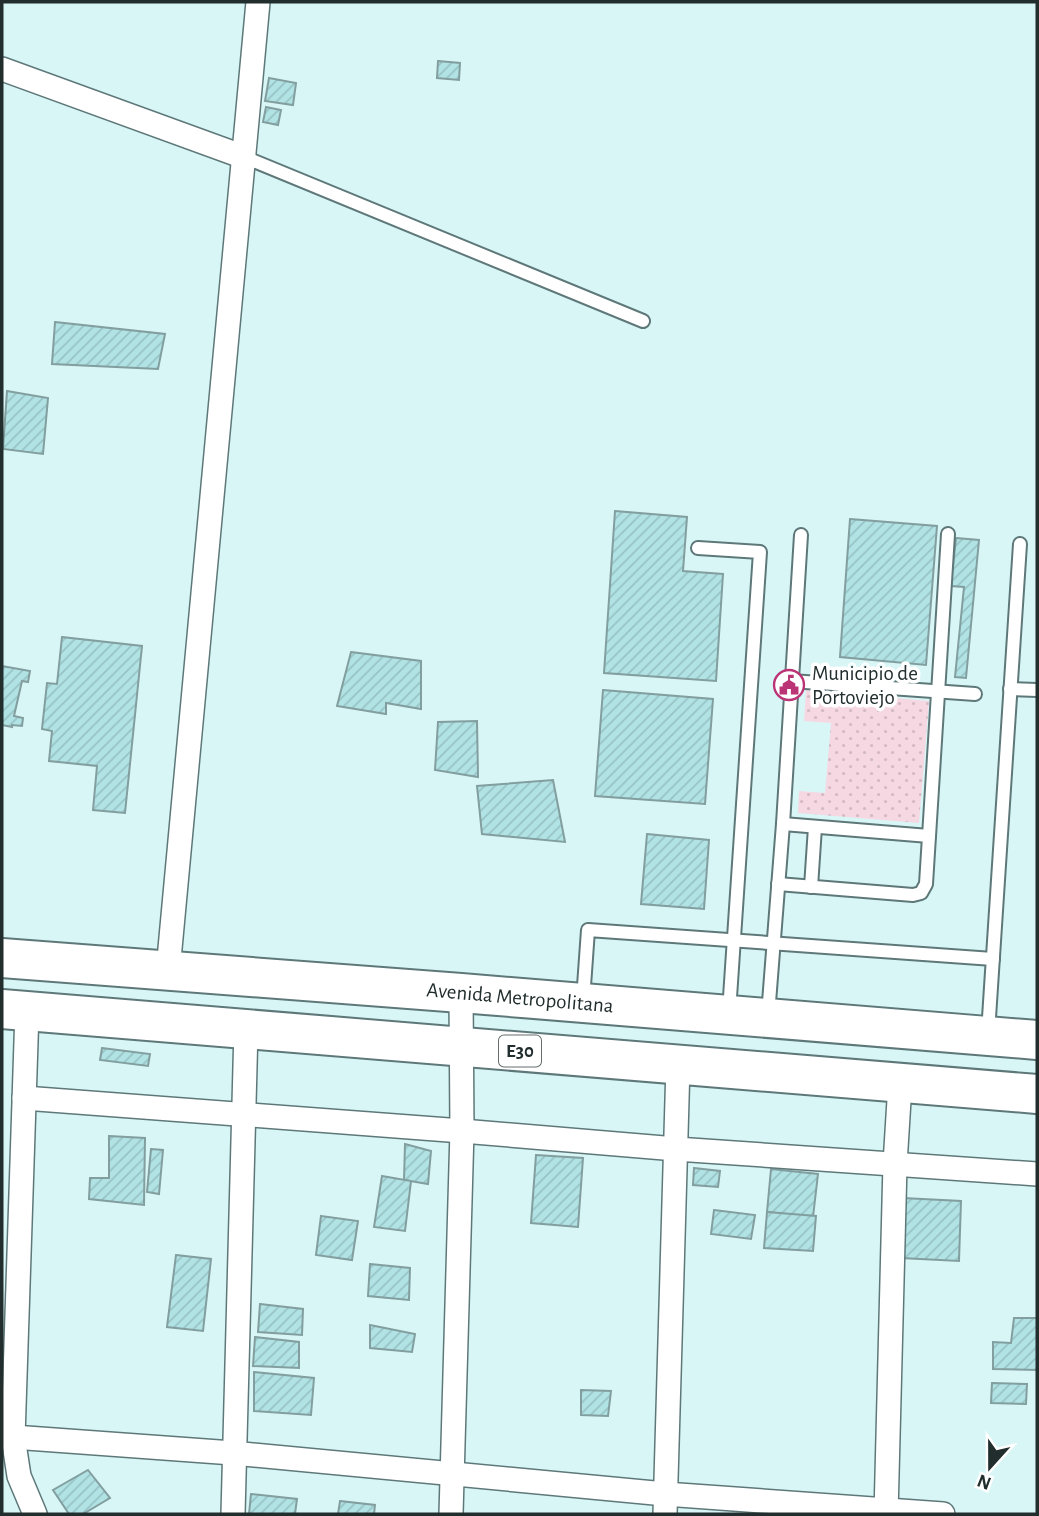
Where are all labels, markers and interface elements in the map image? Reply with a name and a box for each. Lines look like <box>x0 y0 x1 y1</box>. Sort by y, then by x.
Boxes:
place label: Municipio de Portoviejo <box>812 663 918 708</box>
public building icon: Municipio de Portoviejo <box>772 668 806 702</box>
street label: Avenida Metropolitana <box>426 979 615 1017</box>
road number: E30 <box>499 1036 541 1066</box>
north arrow <box>955 1432 1025 1502</box>
text: N <box>975 1470 994 1493</box>

